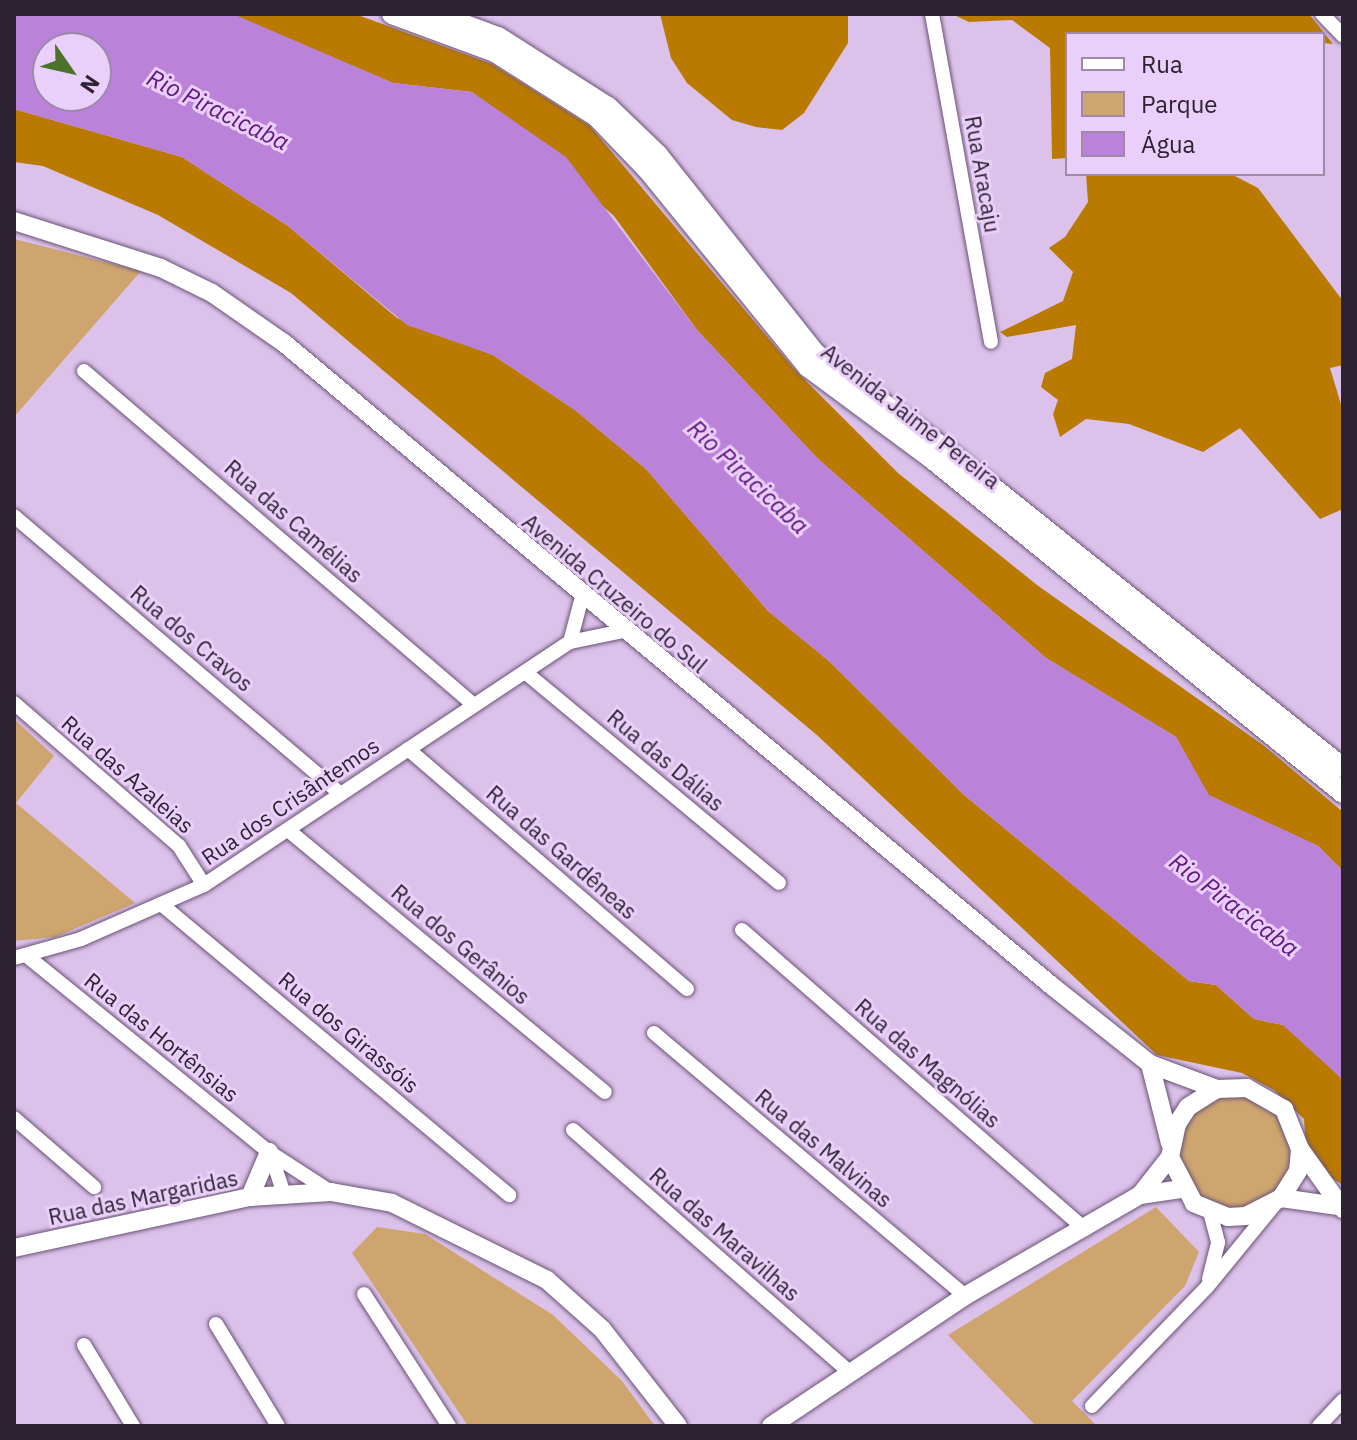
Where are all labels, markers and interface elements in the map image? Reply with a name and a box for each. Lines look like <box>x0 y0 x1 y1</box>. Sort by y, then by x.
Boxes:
north arrow <box>32 32 112 112</box>
legend <box>1065 32 1325 176</box>
text: Rua <box>1141 48 1183 80</box>
water label: Rio Piracicaba <box>142 63 294 157</box>
text: N <box>74 70 107 99</box>
text: Parque <box>1141 88 1218 120</box>
street label: Rua Aracaju <box>960 114 1006 234</box>
text: Água <box>1141 128 1195 160</box>
street label: Avenida Jaime Pereira <box>816 338 1006 494</box>
water label: Rio Piracicaba <box>682 414 814 540</box>
street label: Rua das Camélias <box>219 454 369 588</box>
street label: Avenida Cruzeiro do Sul <box>517 508 713 678</box>
street label: Rua dos Cravos <box>126 579 258 697</box>
street label: Rua das Dálias <box>602 703 730 817</box>
street label: Rua das Azaleias <box>57 710 199 838</box>
street label: Rua dos Crisântemos <box>196 732 384 870</box>
street label: Rua das Gardêneas <box>481 779 643 925</box>
water label: Rio Piracicaba <box>1164 847 1304 963</box>
street label: Rua dos Gerânios <box>386 878 536 1010</box>
street label: Rua dos Girassóis <box>274 966 424 1098</box>
street label: Rua das Hortênsias <box>80 967 244 1107</box>
street label: Rua das Magnólias <box>850 993 1006 1133</box>
street label: Rua das Malvinas <box>750 1083 898 1213</box>
street label: Rua das Maravilhas <box>645 1162 805 1306</box>
street label: Rua das Margaridas <box>46 1164 240 1230</box>

